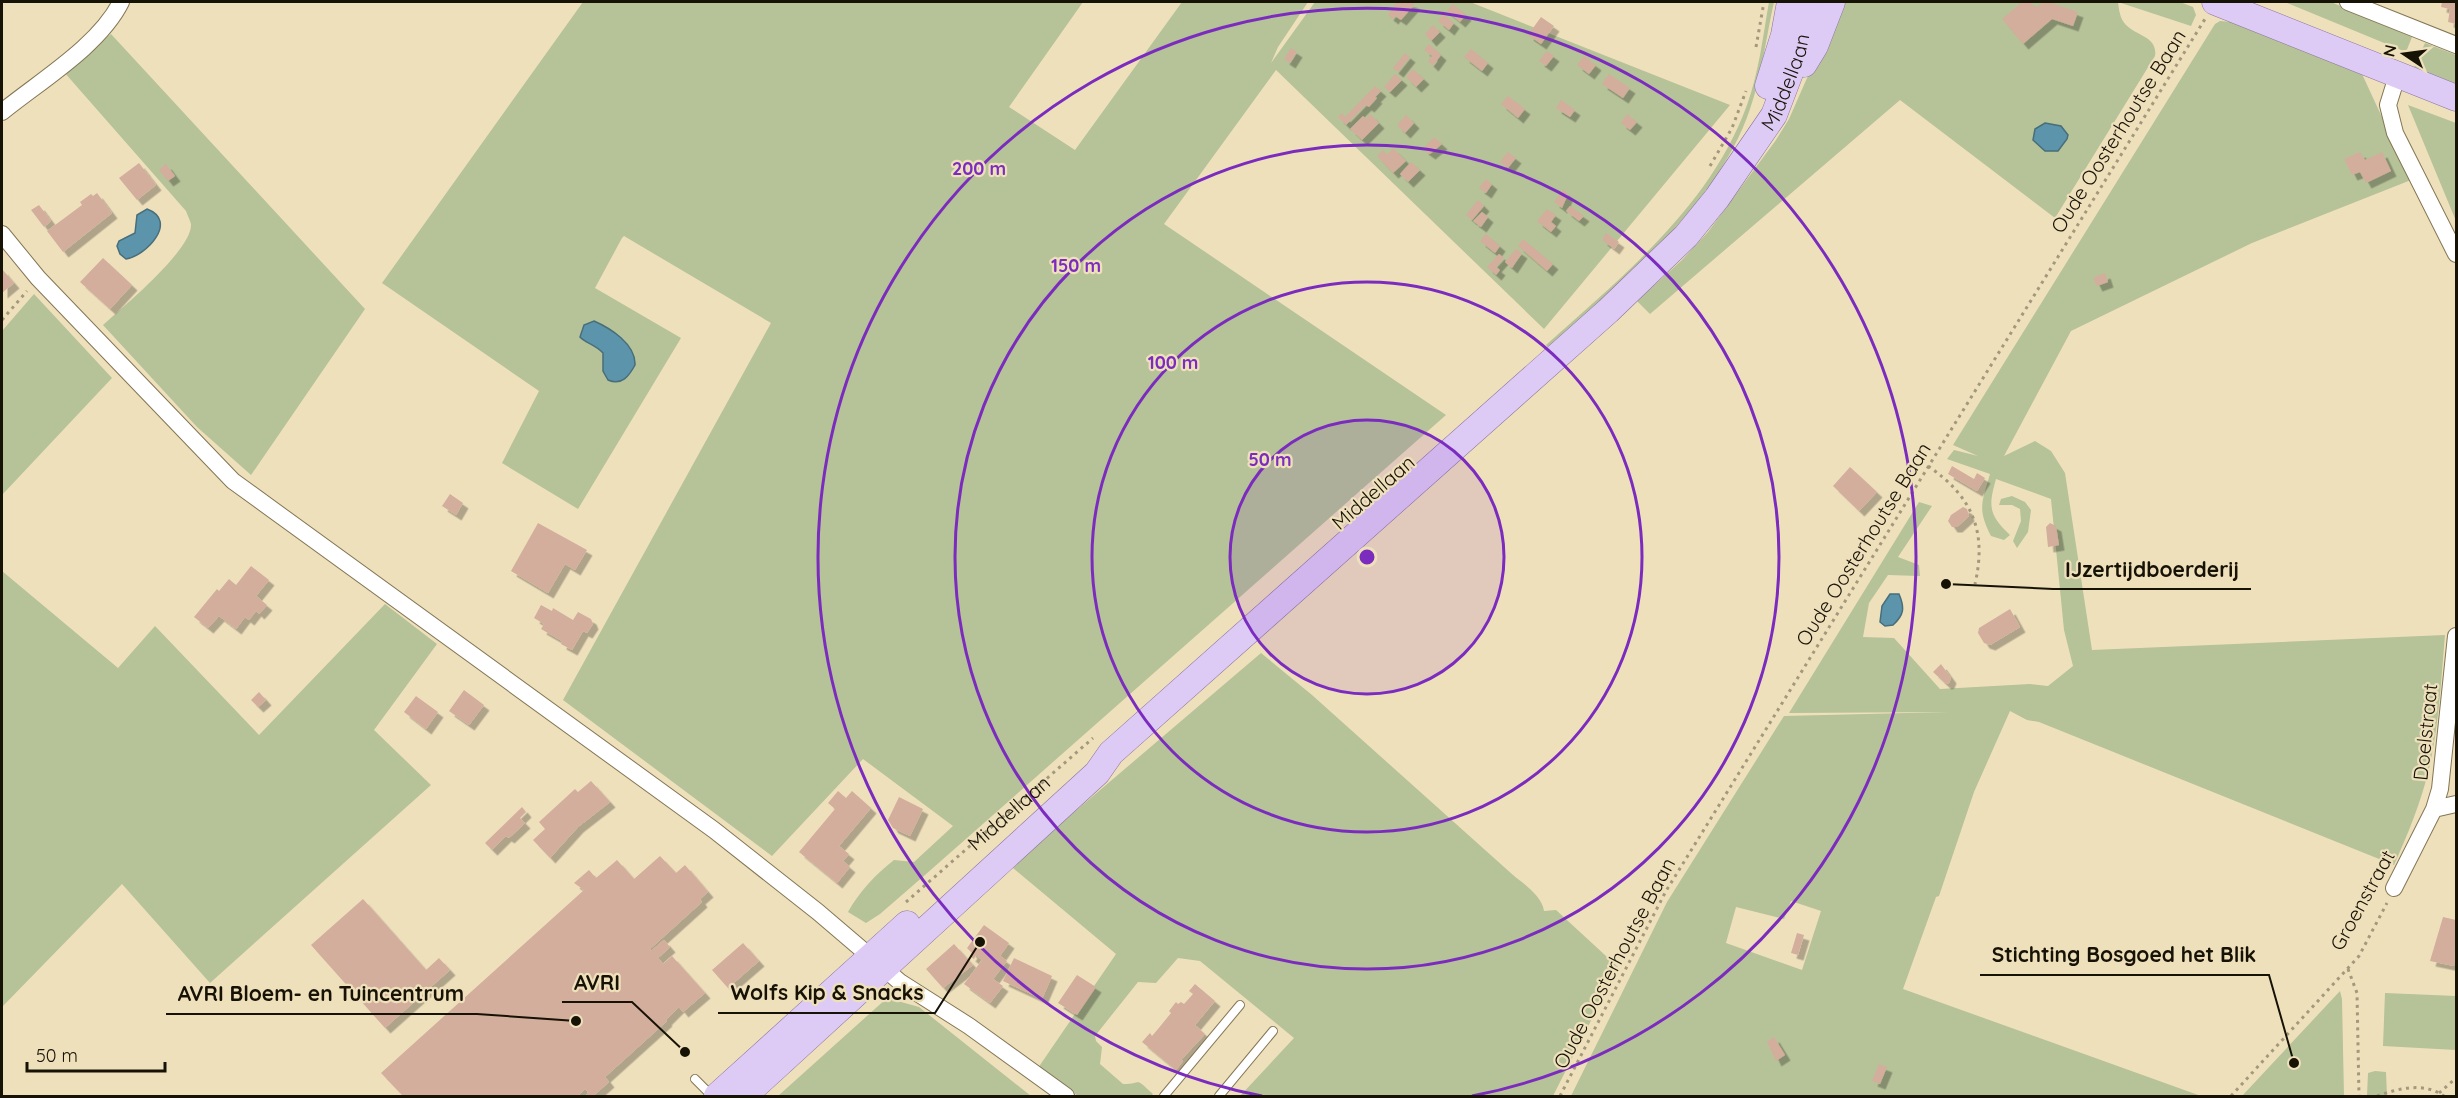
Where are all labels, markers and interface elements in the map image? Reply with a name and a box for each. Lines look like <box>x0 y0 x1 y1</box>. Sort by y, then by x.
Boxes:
north arrow <box>2374 24 2434 84</box>
street label: Oude Oosterhoutse Baan <box>2045 25 2191 237</box>
street label: Middellaan <box>1755 31 1814 135</box>
text: N <box>2378 43 2400 59</box>
text: 200 m <box>952 157 1006 180</box>
text: 150 m <box>1051 254 1101 277</box>
text: 100 m <box>1148 351 1198 374</box>
street label: Oude Oosterhoutse Baan <box>1790 438 1936 650</box>
text: 50 m <box>1248 448 1292 471</box>
street label: Middellaan <box>1326 449 1420 535</box>
centre of rings <box>1357 547 1377 567</box>
callout: IJzertijdboerderij <box>2053 550 2251 589</box>
text: IJzertijdboerderij <box>2065 556 2239 582</box>
street label: Doelstraat <box>2407 682 2443 782</box>
street label: Middellaan <box>962 769 1055 855</box>
street label: Groenstraat <box>2324 845 2400 955</box>
street label: Oude Oosterhoutse Baan <box>1548 853 1680 1073</box>
callout: Stichting Bosgoed het Blik <box>1980 936 2269 975</box>
text: Stichting Bosgoed het Blik <box>1992 941 2256 967</box>
callout: AVRI <box>562 963 632 1002</box>
text: AVRI <box>574 969 620 995</box>
callout: Wolfs Kip & Snacks <box>718 974 935 1013</box>
callout: AVRI Bloem- en Tuincentrum <box>166 975 477 1014</box>
text: Wolfs Kip & Snacks <box>730 979 924 1005</box>
text: AVRI Bloem- en Tuincentrum <box>178 980 464 1006</box>
scale bar <box>27 1035 165 1073</box>
text: 50 m <box>36 1044 78 1067</box>

